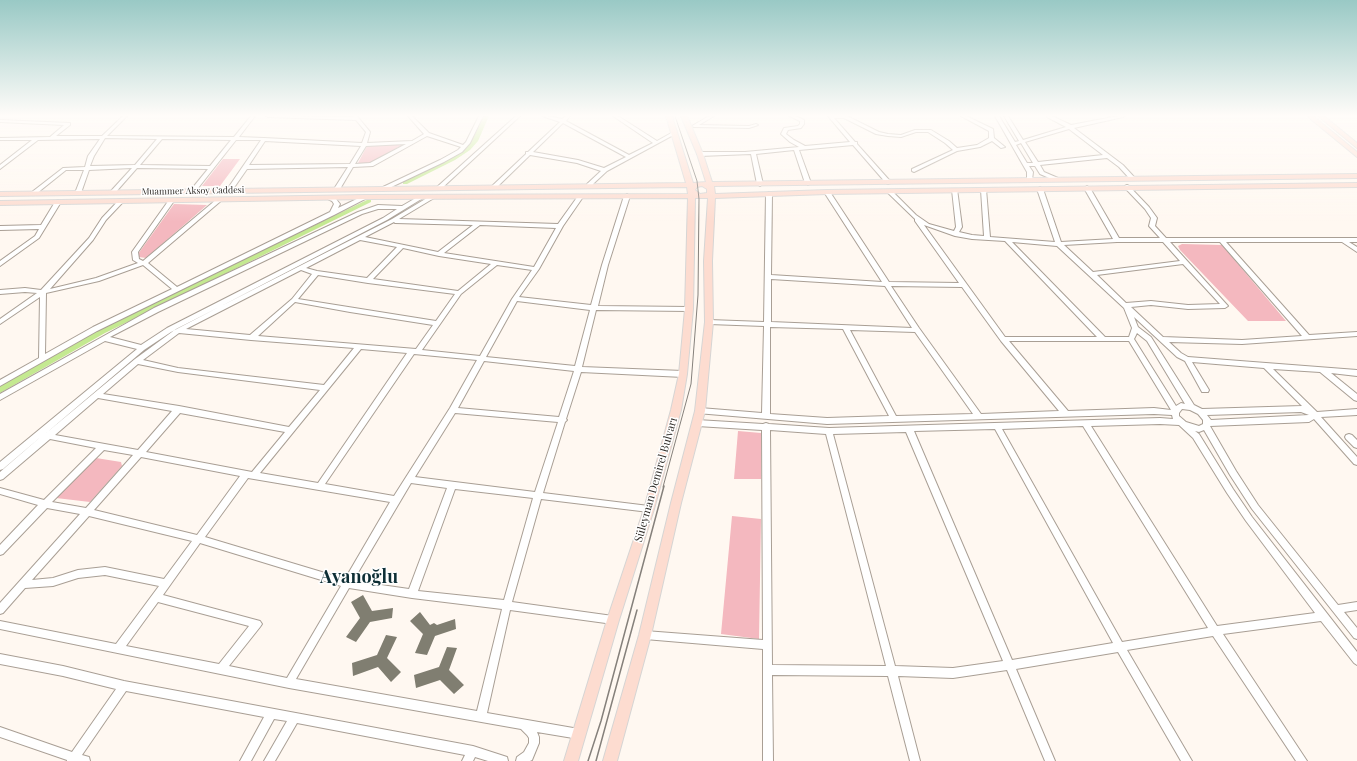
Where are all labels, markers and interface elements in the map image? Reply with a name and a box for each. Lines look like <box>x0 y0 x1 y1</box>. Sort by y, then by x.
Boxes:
street label: Muammer Aksoy Caddesi <box>141 185 245 197</box>
street label: Süleyman Demirel Bulvarı <box>632 416 680 544</box>
district label: Ayanoğlu <box>320 566 398 588</box>

